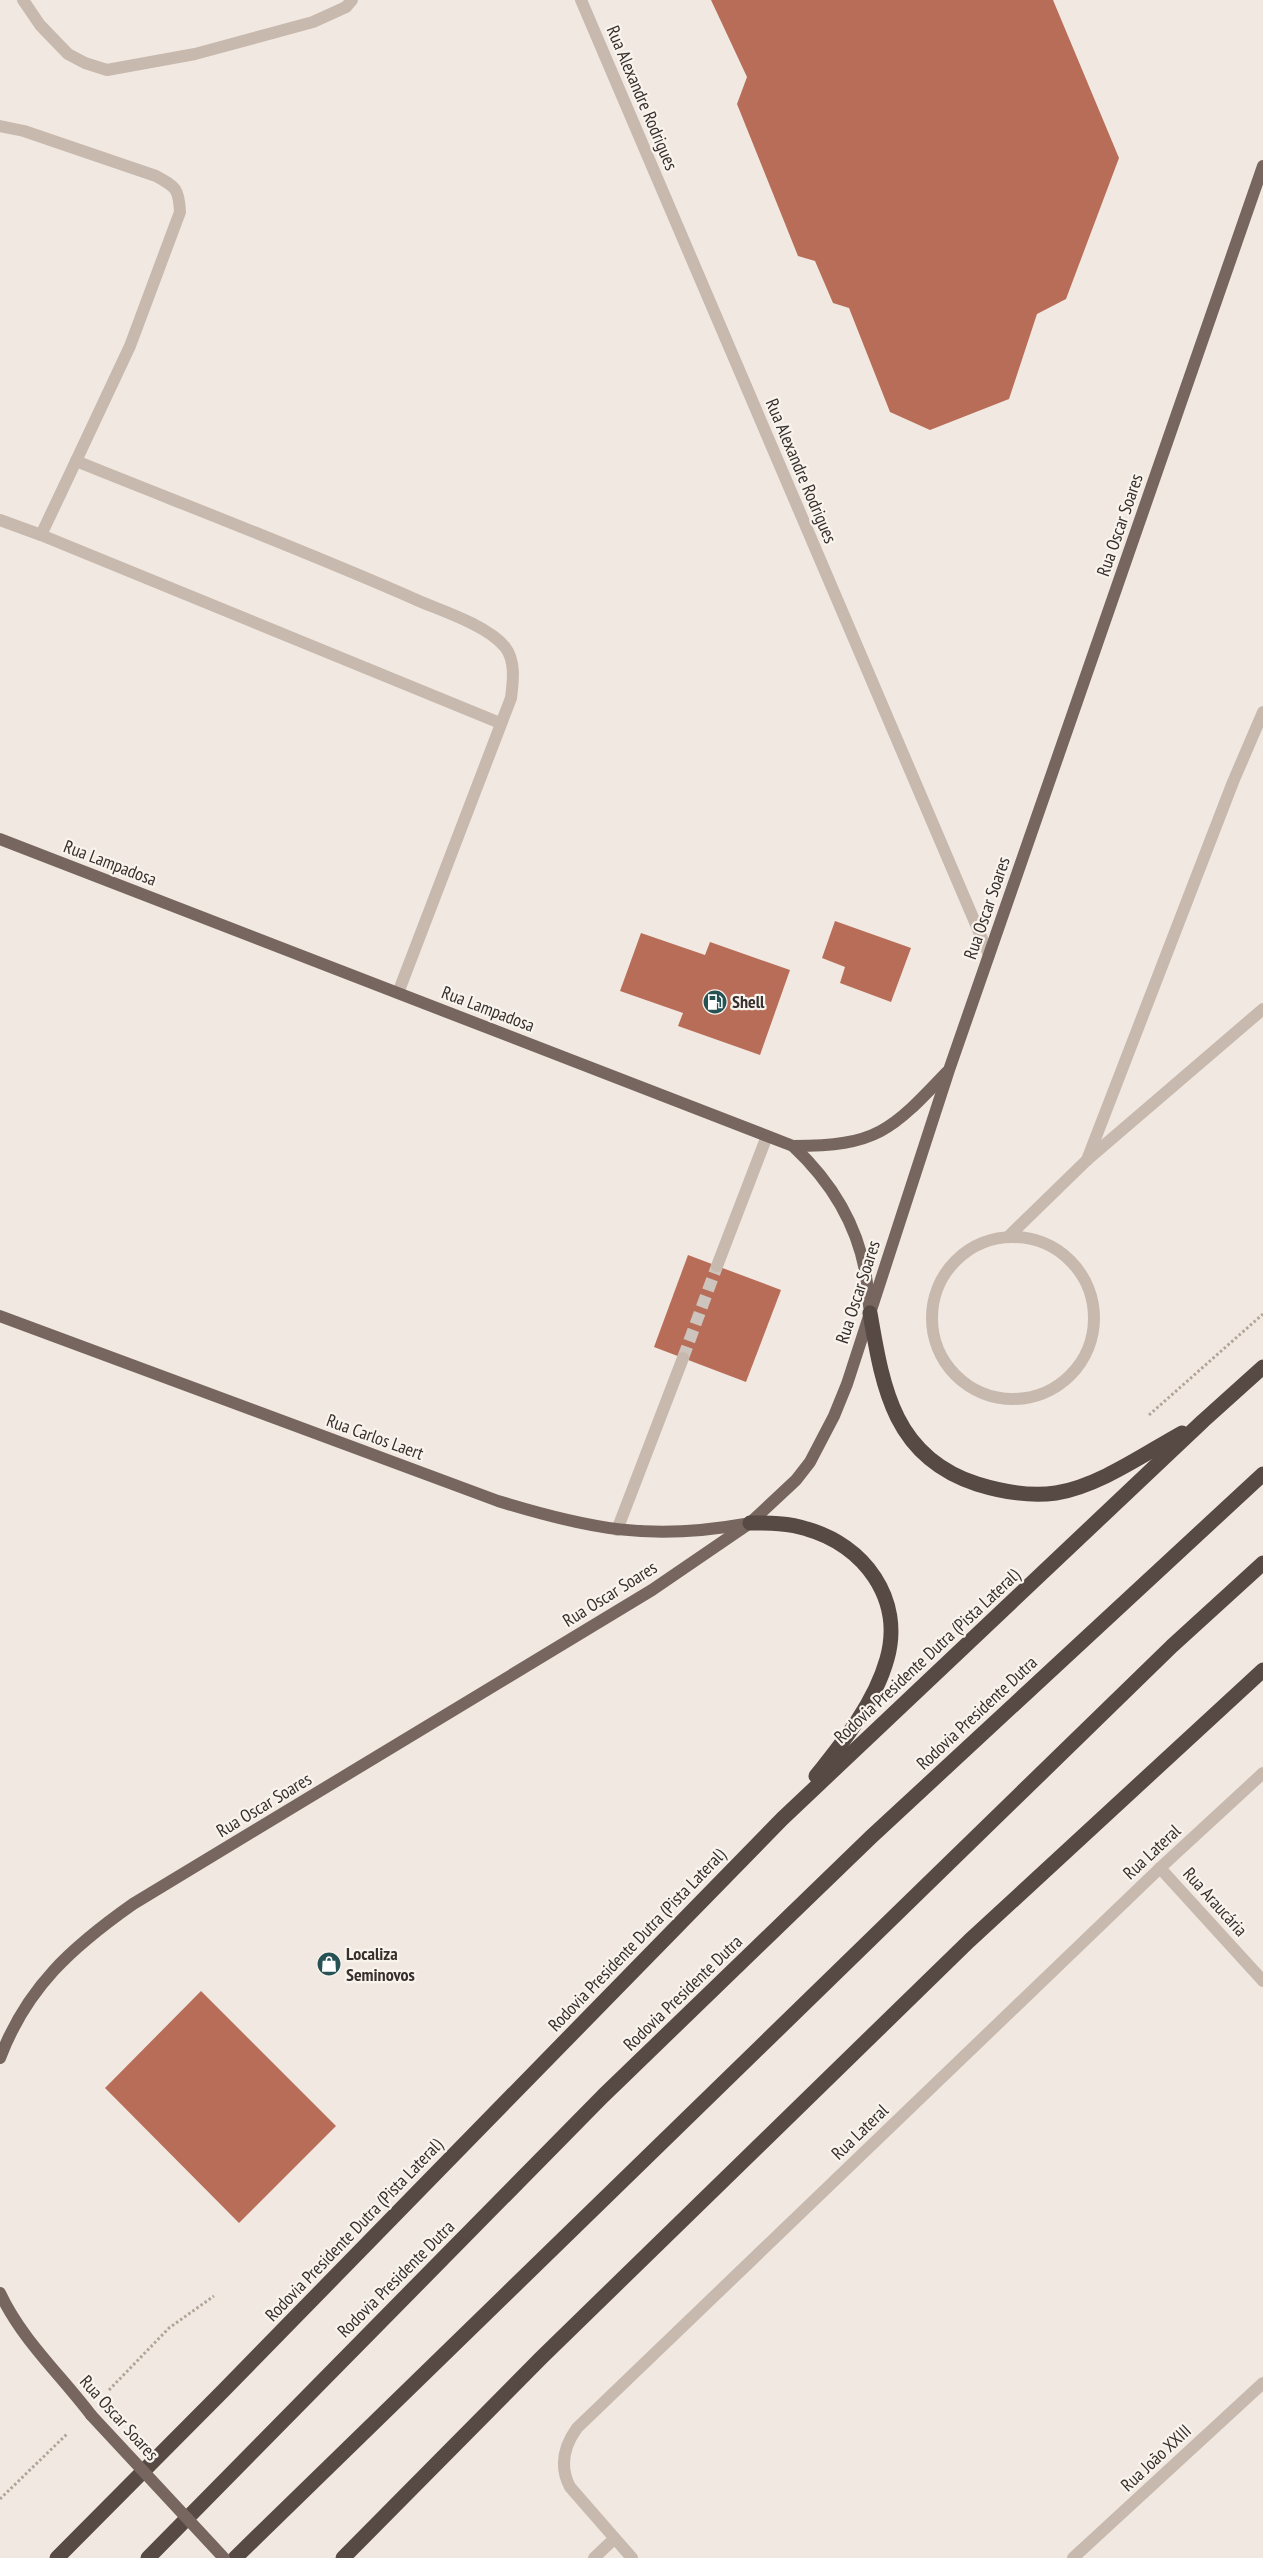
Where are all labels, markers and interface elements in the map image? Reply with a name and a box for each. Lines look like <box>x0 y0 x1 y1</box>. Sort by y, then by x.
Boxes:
street label: Rua Alexandre Rodrigues <box>602 22 683 174</box>
street label: Rua Alexandre Rodrigues <box>761 395 842 547</box>
street label: Rua Oscar Soares <box>1091 471 1148 579</box>
street label: Rua Lampadosa <box>61 834 160 891</box>
street label: Rua Oscar Soares <box>958 854 1015 962</box>
street label: Rua Lampadosa <box>439 980 538 1037</box>
fuel station icon: Shell <box>702 989 728 1015</box>
place label: Shell <box>732 990 765 1013</box>
street label: Rua Oscar Soares <box>830 1237 885 1346</box>
street label: Rua Carlos Laert <box>323 1408 427 1465</box>
street label: Rua Oscar Soares <box>558 1555 661 1632</box>
street label: Rodovia Presidente Dutra (Pista Lateral) <box>830 1564 1024 1748</box>
street label: Rodovia Presidente Dutra <box>912 1652 1042 1774</box>
street label: Rua Oscar Soares <box>212 1767 315 1842</box>
street label: Rua Lateral <box>1118 1819 1186 1884</box>
street label: Rodovia Presidente Dutra (Pista Lateral) <box>544 1844 730 2036</box>
street label: Rua Araucária <box>1178 1862 1252 1941</box>
street label: Rodovia Presidente Dutra <box>619 1931 747 2055</box>
place label: Localiza Seminovos <box>346 1942 415 1986</box>
shop icon: Localiza Seminovos <box>316 1951 342 1977</box>
street label: Rua Lateral <box>826 2098 894 2164</box>
street label: Rodovia Presidente Dutra (Pista Lateral) <box>261 2134 447 2326</box>
street label: Rodovia Presidente Dutra <box>333 2216 459 2342</box>
street label: Rua Oscar Soares <box>75 2370 164 2465</box>
street label: Rua João XXIII <box>1116 2419 1196 2496</box>

